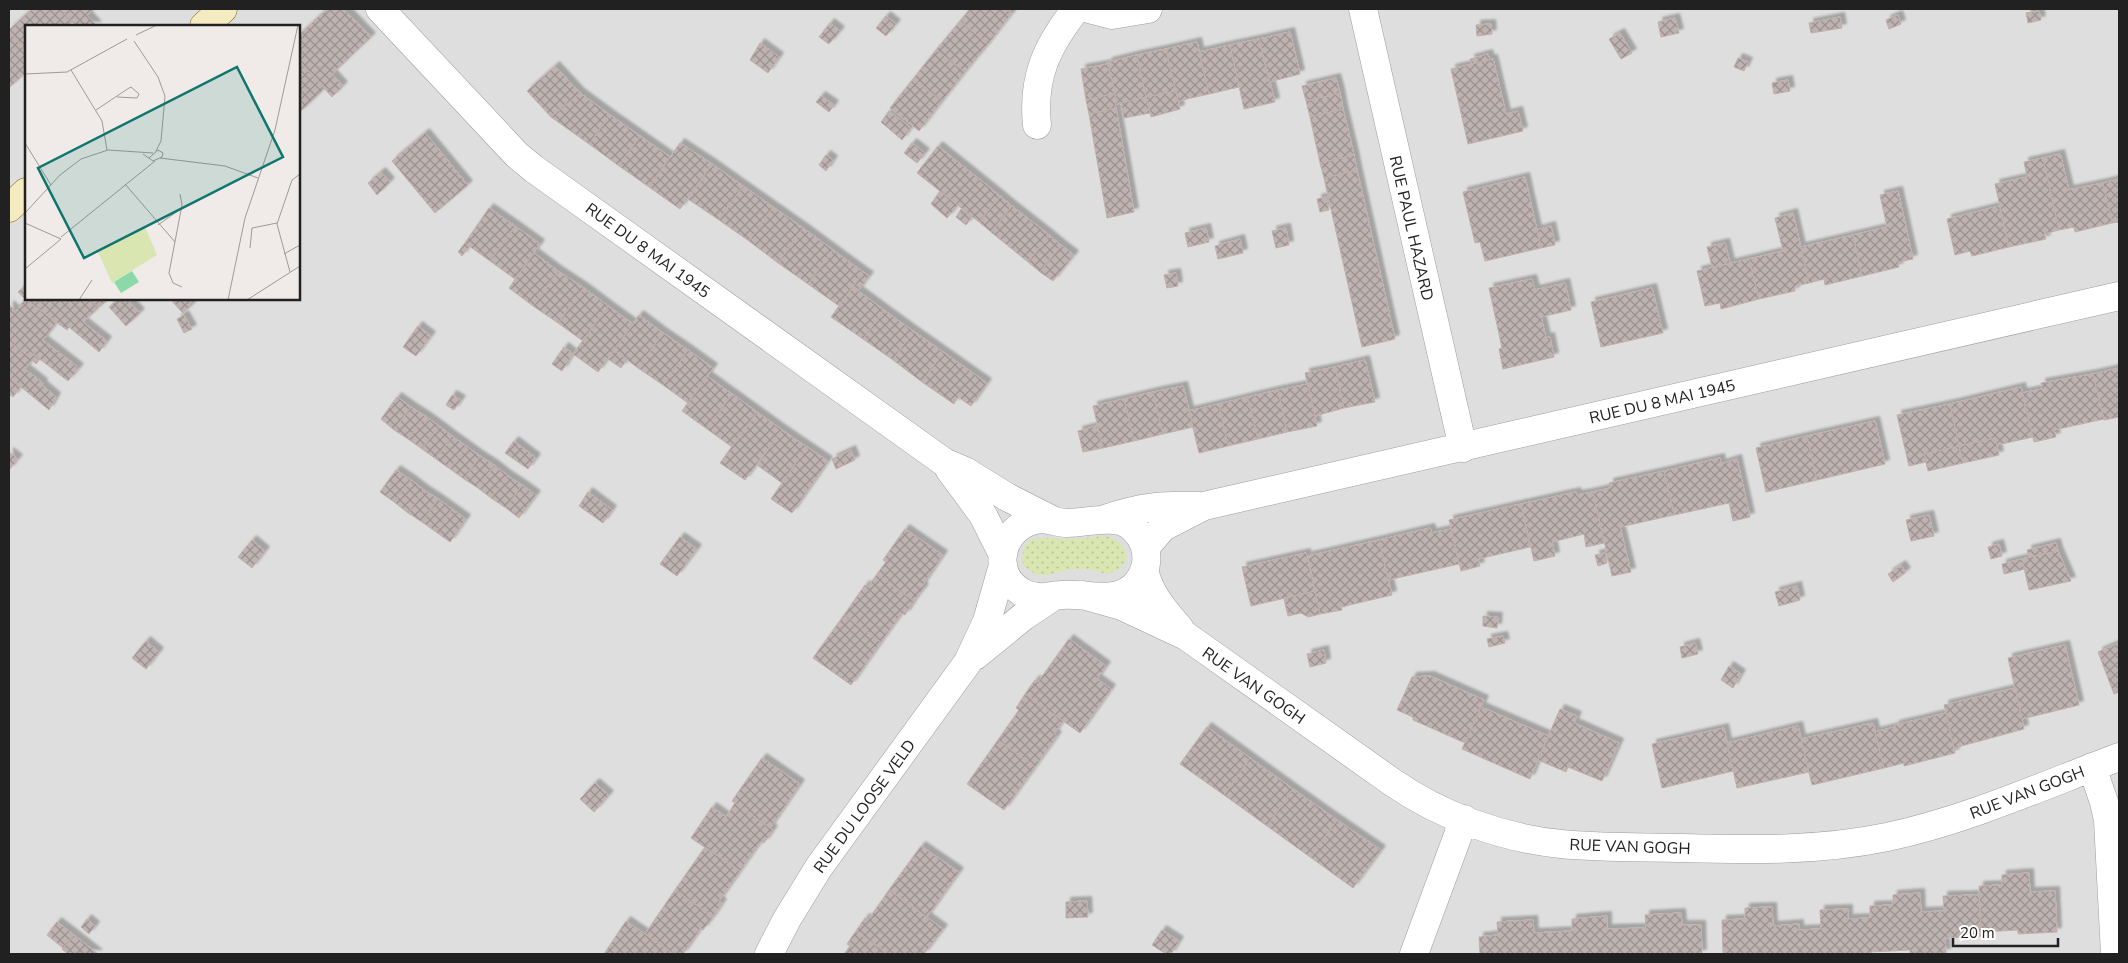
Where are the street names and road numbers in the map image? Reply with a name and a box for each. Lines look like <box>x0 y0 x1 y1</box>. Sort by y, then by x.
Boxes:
street label: RUE PAUL HAZARD <box>1384 154 1438 303</box>
street label: RUE DU 8 MAI 1945 <box>581 198 714 304</box>
street label: RUE DU 8 MAI 1945 <box>1587 374 1737 429</box>
street label: RUE VAN GOGH <box>1197 642 1309 730</box>
street label: RUE DU LOOSE VELD <box>809 735 921 878</box>
street label: RUE VAN GOGH <box>1967 761 2088 825</box>
street label: RUE VAN GOGH <box>1569 834 1691 860</box>

